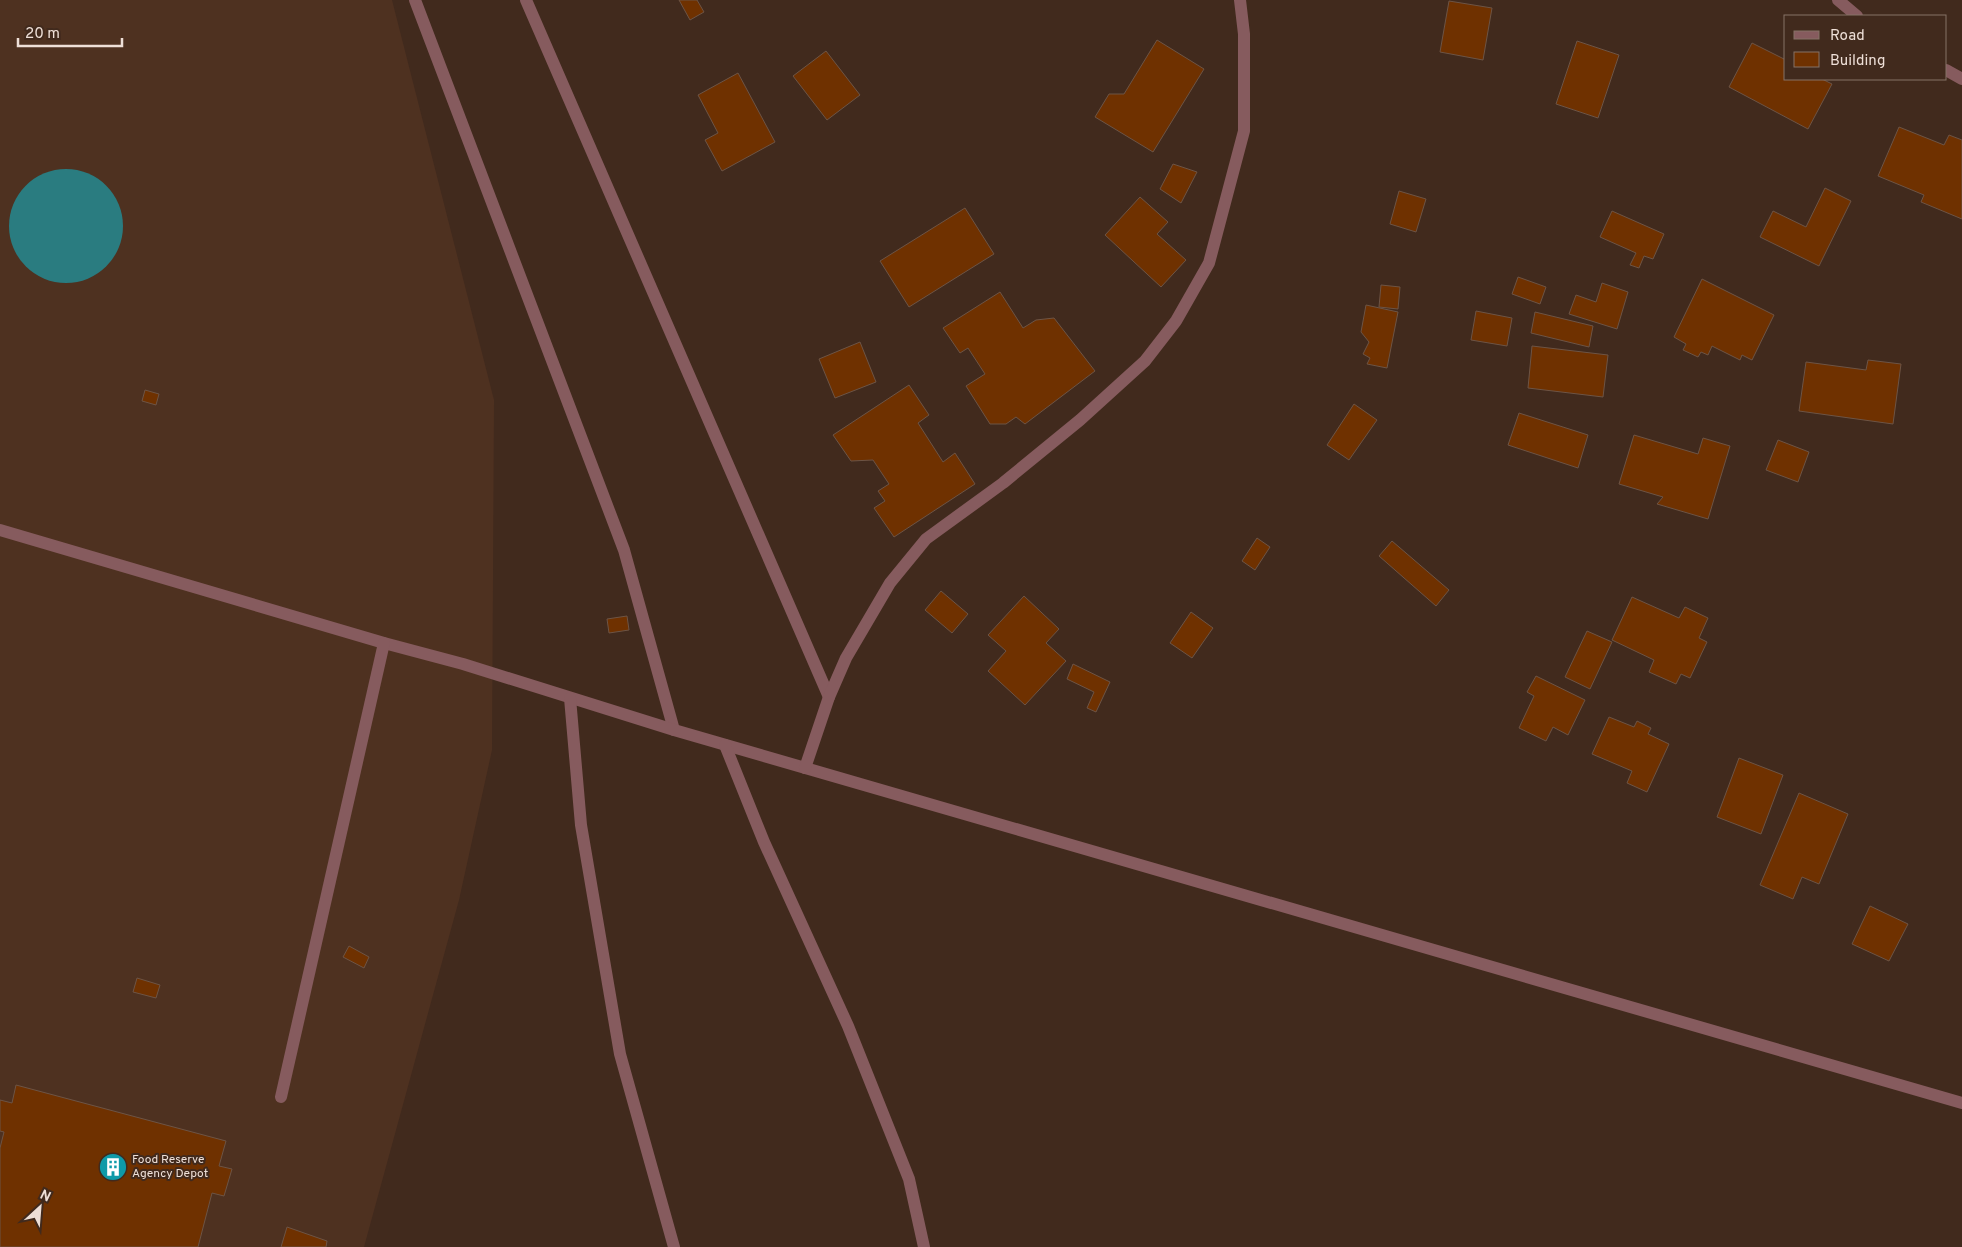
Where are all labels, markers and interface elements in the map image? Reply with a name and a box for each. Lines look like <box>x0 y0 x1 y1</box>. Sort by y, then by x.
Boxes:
scale bar <box>18 15 121 47</box>
legend <box>1784 15 1947 80</box>
text: 20 m <box>25 25 60 44</box>
text: Road <box>1830 27 1865 46</box>
text: Building <box>1830 52 1885 71</box>
building icon: Food Reserve Agency Depot <box>98 1152 128 1182</box>
place label: Food Reserve Agency Depot <box>132 1152 208 1182</box>
north arrow <box>15 1182 65 1232</box>
text: N <box>37 1187 53 1207</box>

